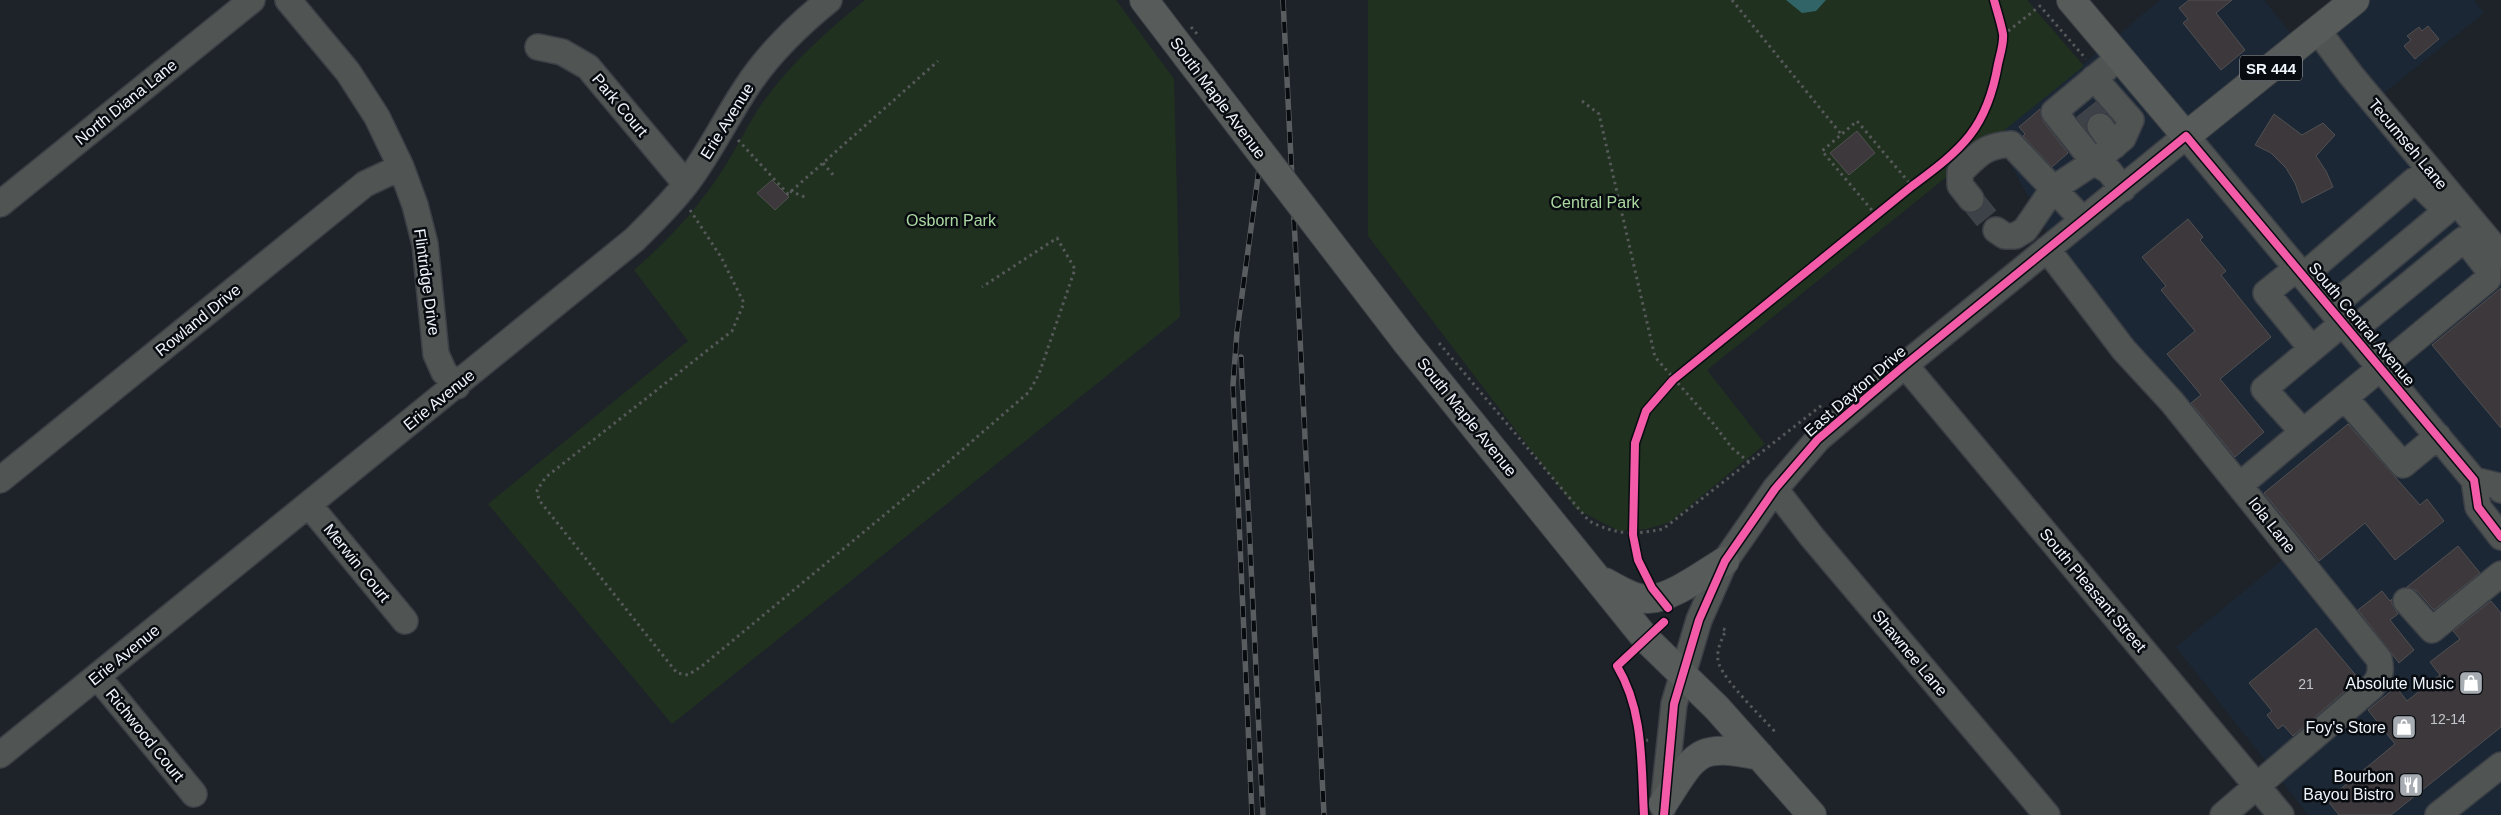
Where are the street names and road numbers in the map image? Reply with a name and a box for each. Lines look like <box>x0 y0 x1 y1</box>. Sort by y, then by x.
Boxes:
street label: South Maple Avenue <box>1167 34 1269 162</box>
street label: North Diana Lane <box>72 56 180 148</box>
road number: SR 444 <box>2240 56 2302 80</box>
street label: Park Court <box>589 70 651 140</box>
street label: Erie Avenue <box>697 80 757 162</box>
street label: Tecumseh Lane <box>2365 95 2451 193</box>
street label: Flintridge Drive <box>411 228 443 337</box>
street label: South Central Avenue <box>2306 259 2419 389</box>
street label: Rowland Drive <box>152 281 244 359</box>
street label: East Dayton Drive <box>1801 342 1909 440</box>
street label: South Maple Avenue <box>1414 354 1520 480</box>
street label: Erie Avenue <box>400 366 478 434</box>
street label: Iola Lane <box>2245 494 2299 556</box>
street label: Merwin Court <box>320 521 394 606</box>
street label: South Pleasant Street <box>2036 525 2150 656</box>
street label: Shawnee Lane <box>1869 607 1951 699</box>
street label: Erie Avenue <box>85 621 163 689</box>
street label: Richwood Court <box>103 685 188 785</box>

